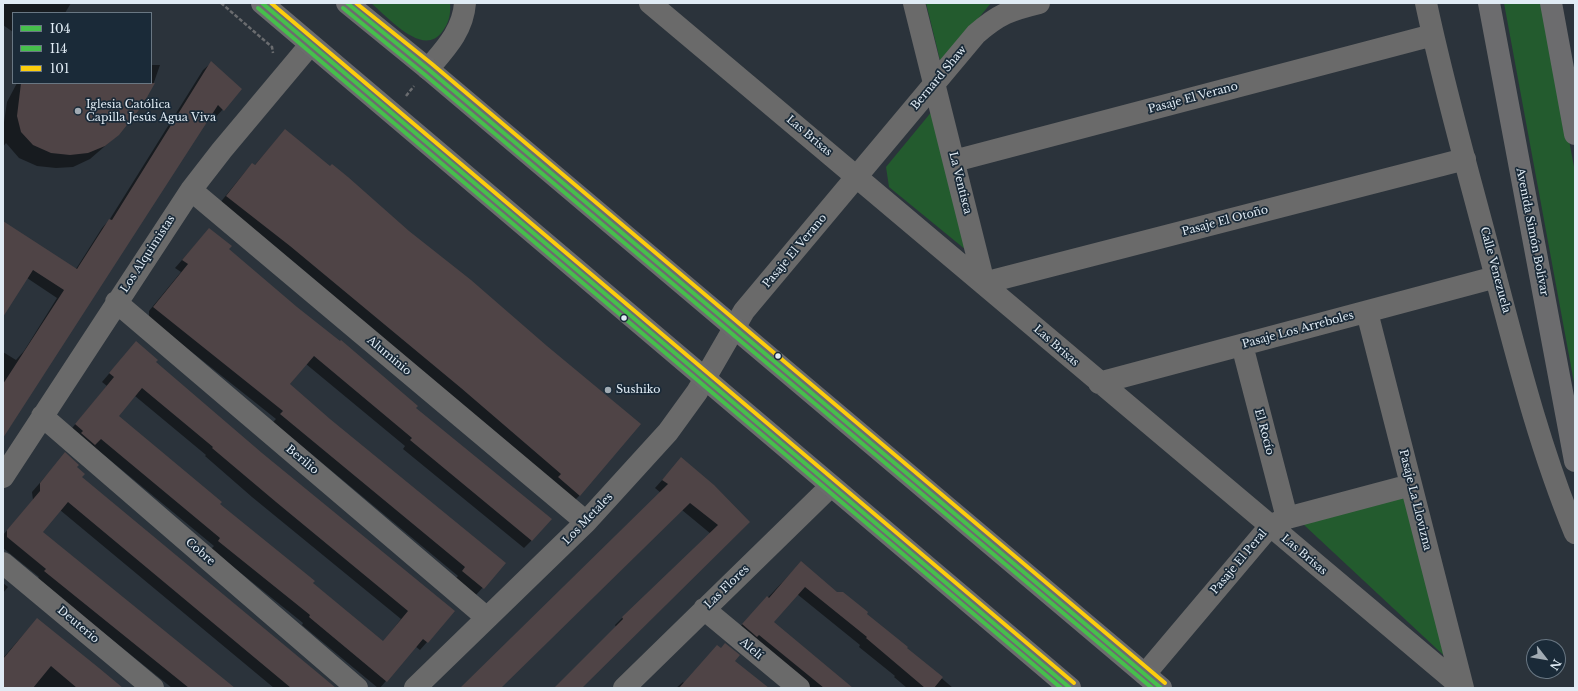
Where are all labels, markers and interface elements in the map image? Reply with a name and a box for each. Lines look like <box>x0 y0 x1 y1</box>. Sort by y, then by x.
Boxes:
legend <box>12 12 152 84</box>
text: I04 <box>50 21 71 36</box>
text: I14 <box>50 41 67 56</box>
street label: Bernard Shaw <box>908 43 970 113</box>
text: 101 <box>50 61 69 76</box>
street label: Pasaje El Verano <box>1147 80 1239 116</box>
place label: Iglesia Católica Capilla Jesús Agua Viva <box>86 98 216 124</box>
marker: Iglesia Católica Capilla Jesús Agua Viva <box>73 106 83 116</box>
street label: Las Brisas <box>783 113 835 159</box>
street label: La Ventisca <box>946 150 974 216</box>
street label: Avenida Simón Bolívar <box>1513 167 1551 297</box>
street label: Pasaje El Otoño <box>1180 203 1270 239</box>
street label: Pasaje El Verano <box>760 211 830 291</box>
street label: Los Alquimistas <box>118 213 178 295</box>
street label: Calle Venezuela <box>1477 225 1513 315</box>
street label: Pasaje Los Arreboles <box>1241 309 1355 351</box>
unlabelled marker <box>619 313 629 323</box>
street label: Las Brisas <box>1031 323 1081 369</box>
street label: Aluminio <box>364 334 414 378</box>
unlabelled marker <box>773 351 783 361</box>
place label: Sushiko <box>616 383 660 397</box>
marker: Sushiko <box>603 385 613 395</box>
street label: El Rocío <box>1252 407 1276 457</box>
street label: Berilio <box>283 443 321 477</box>
street label: Pasaje La Llovizna <box>1396 448 1434 552</box>
street label: Los Metales <box>560 491 616 547</box>
street label: Pasaje El Peral <box>1208 527 1270 597</box>
street label: Las Brisas <box>1278 532 1330 578</box>
street label: Cobre <box>183 536 217 568</box>
street label: Las Flores <box>702 563 752 611</box>
street label: Deuterio <box>55 604 101 646</box>
street label: Alelí <box>737 636 765 662</box>
north arrow <box>1526 639 1566 679</box>
text: N <box>1547 657 1564 673</box>

